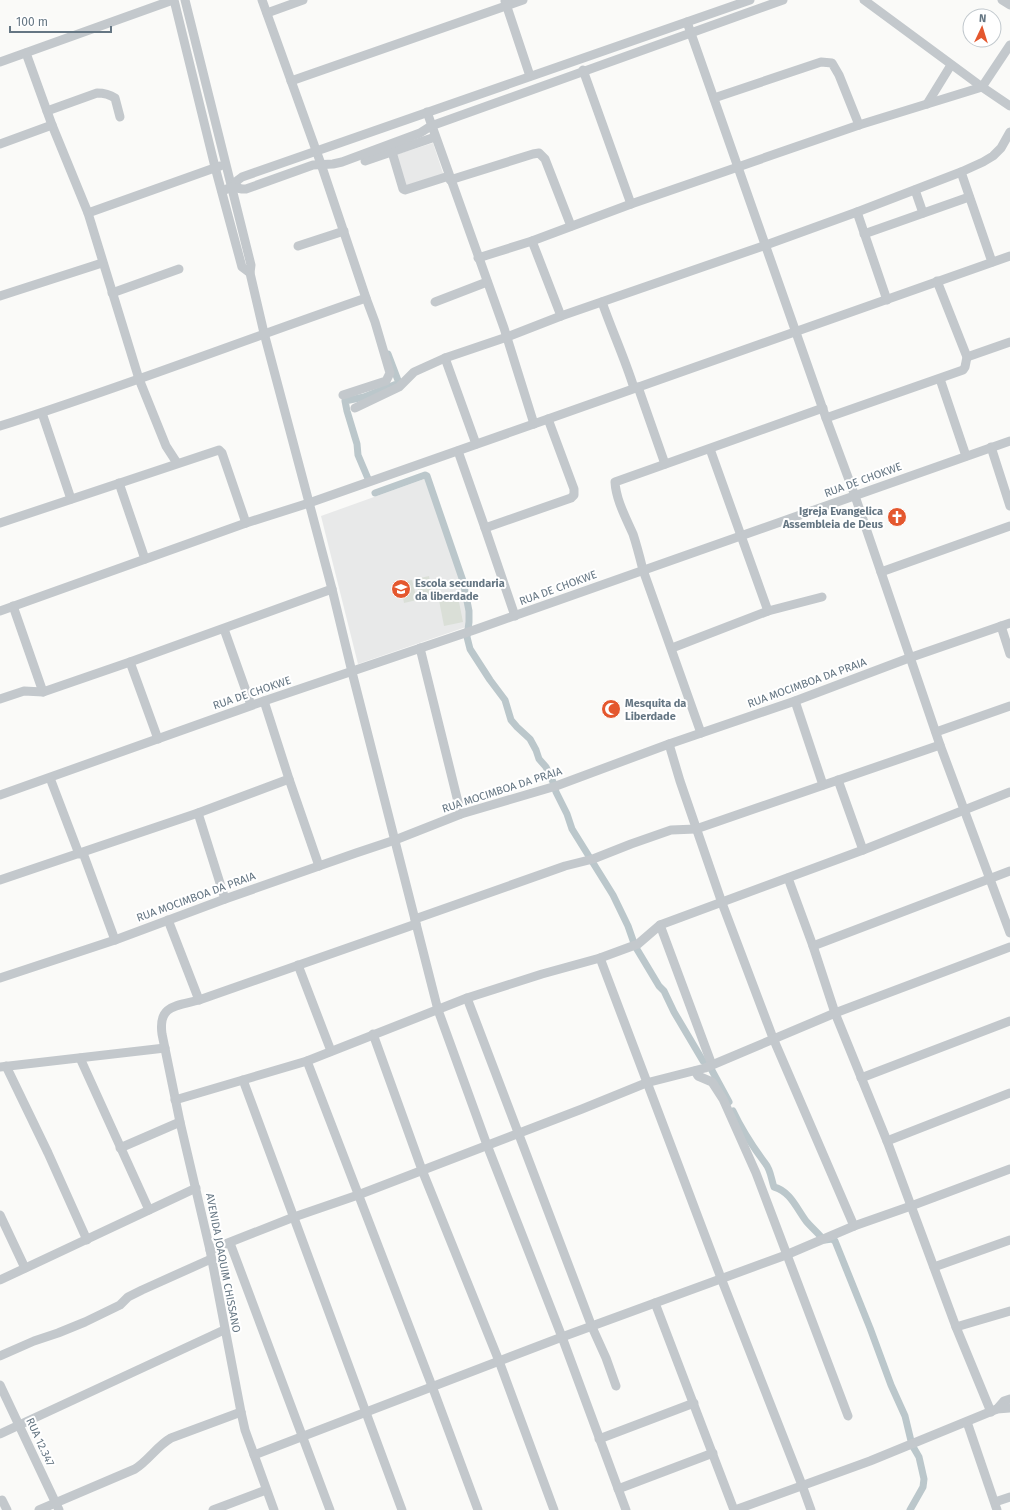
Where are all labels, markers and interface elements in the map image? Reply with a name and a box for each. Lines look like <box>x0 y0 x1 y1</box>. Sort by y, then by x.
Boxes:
scale bar <box>10 8 111 34</box>
north arrow <box>962 8 1002 48</box>
text: N <box>979 12 987 25</box>
text: 100 m <box>16 15 48 29</box>
street label: RUA DE CHOKWE <box>822 460 904 500</box>
place label: Igreja Evangelica Assembleia de Deus <box>782 505 884 531</box>
church icon: Igreja Evangelica Assembleia de Deus <box>886 506 908 528</box>
street label: RUA DE CHOKWE <box>517 568 599 608</box>
place label: Escola secundaria da liberdade <box>415 577 505 603</box>
school or university icon: Escola secundaria da liberdade <box>390 578 412 600</box>
street label: RUA MOCIMBOA DA PRAIA <box>746 655 869 711</box>
street label: RUA DE CHOKWE <box>211 674 293 712</box>
place label: Mesquita da Liberdade <box>625 697 686 723</box>
mosque icon: Mesquita da Liberdade <box>600 698 622 720</box>
street label: RUA MOCIMBOA DA PRAIA <box>440 764 564 816</box>
street label: RUA MOCIMBOA DA PRAIA <box>135 869 258 925</box>
street label: AVENIDA JOAQUIM CHISSANO <box>203 1192 243 1334</box>
street label: RUA 12.347 <box>23 1416 57 1468</box>

